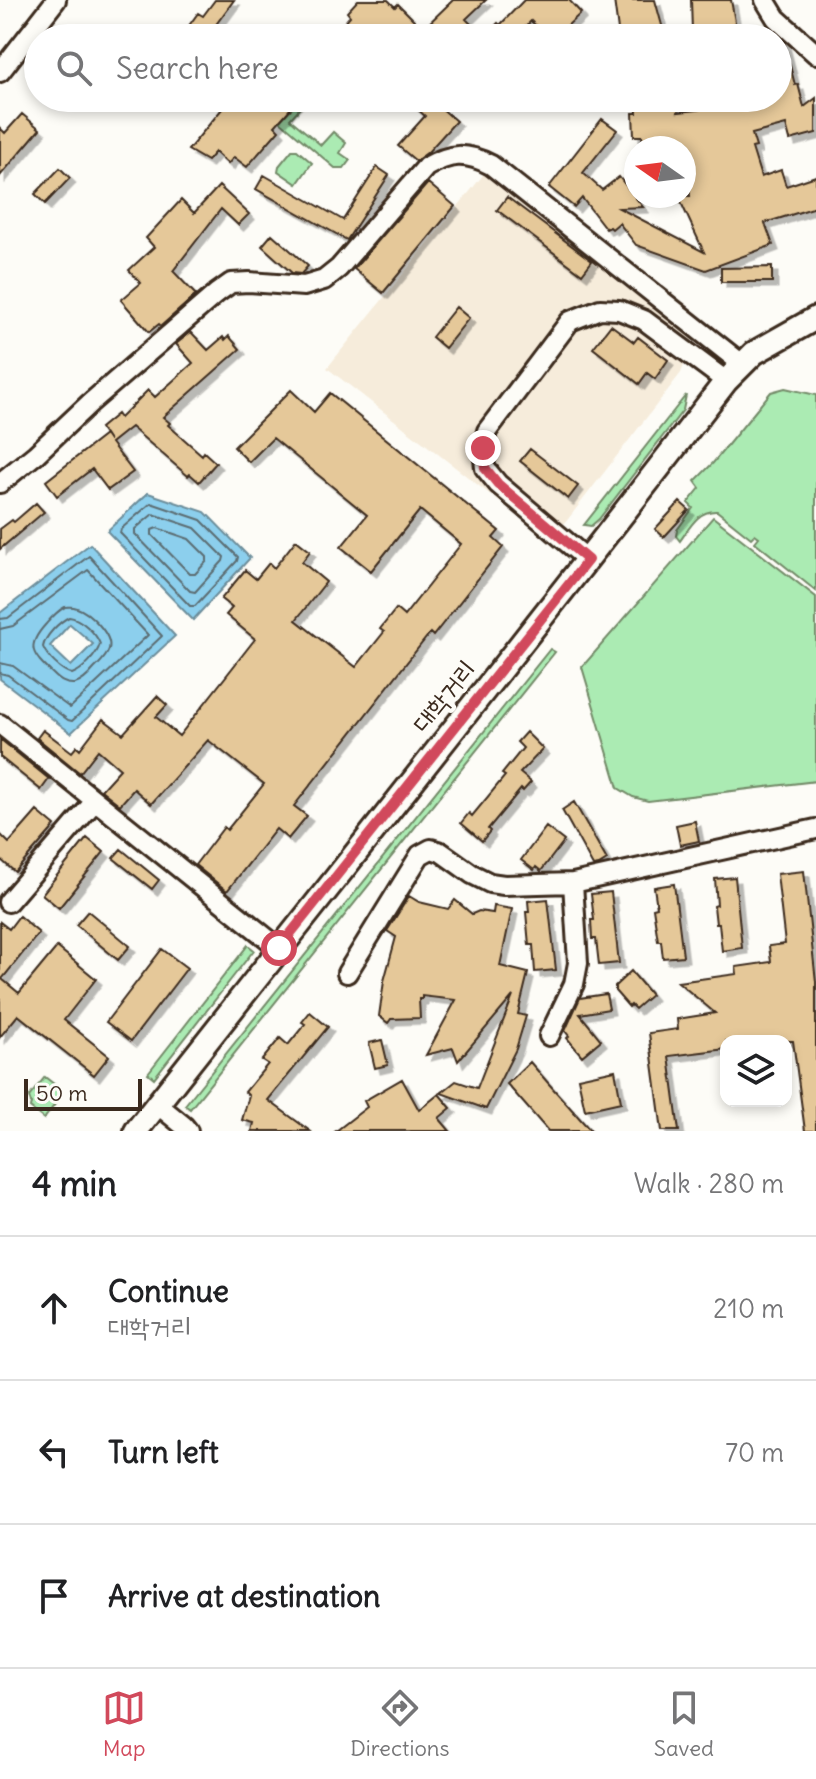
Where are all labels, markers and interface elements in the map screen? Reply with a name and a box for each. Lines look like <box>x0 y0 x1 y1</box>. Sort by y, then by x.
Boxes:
search box <box>24 24 792 112</box>
icon: search <box>52 46 96 90</box>
text: Search here <box>116 49 279 87</box>
north arrow <box>624 136 696 208</box>
route end <box>465 430 501 466</box>
street label: 대학거리 <box>404 653 483 739</box>
route start <box>261 930 297 966</box>
map controls <box>720 1035 792 1107</box>
button: layers <box>720 1035 792 1107</box>
scale bar <box>24 1075 142 1111</box>
text: 50 m <box>36 1079 88 1107</box>
text: 4 min <box>32 1162 117 1205</box>
text: Walk · 280 m <box>634 1167 784 1200</box>
text: Continue <box>108 1272 229 1310</box>
icon: ahead <box>32 1286 76 1330</box>
text: 210 m <box>713 1292 784 1325</box>
text: 대학거리 <box>108 1310 192 1343</box>
icon: left <box>32 1430 76 1474</box>
text: Turn left <box>108 1433 219 1471</box>
text: 70 m <box>725 1436 784 1469</box>
icon: arrive <box>32 1574 76 1618</box>
text: Arrive at destination <box>108 1577 380 1615</box>
tab: Map <box>102 1686 146 1762</box>
tab: Directions <box>350 1686 450 1762</box>
tab: Saved <box>654 1686 714 1762</box>

